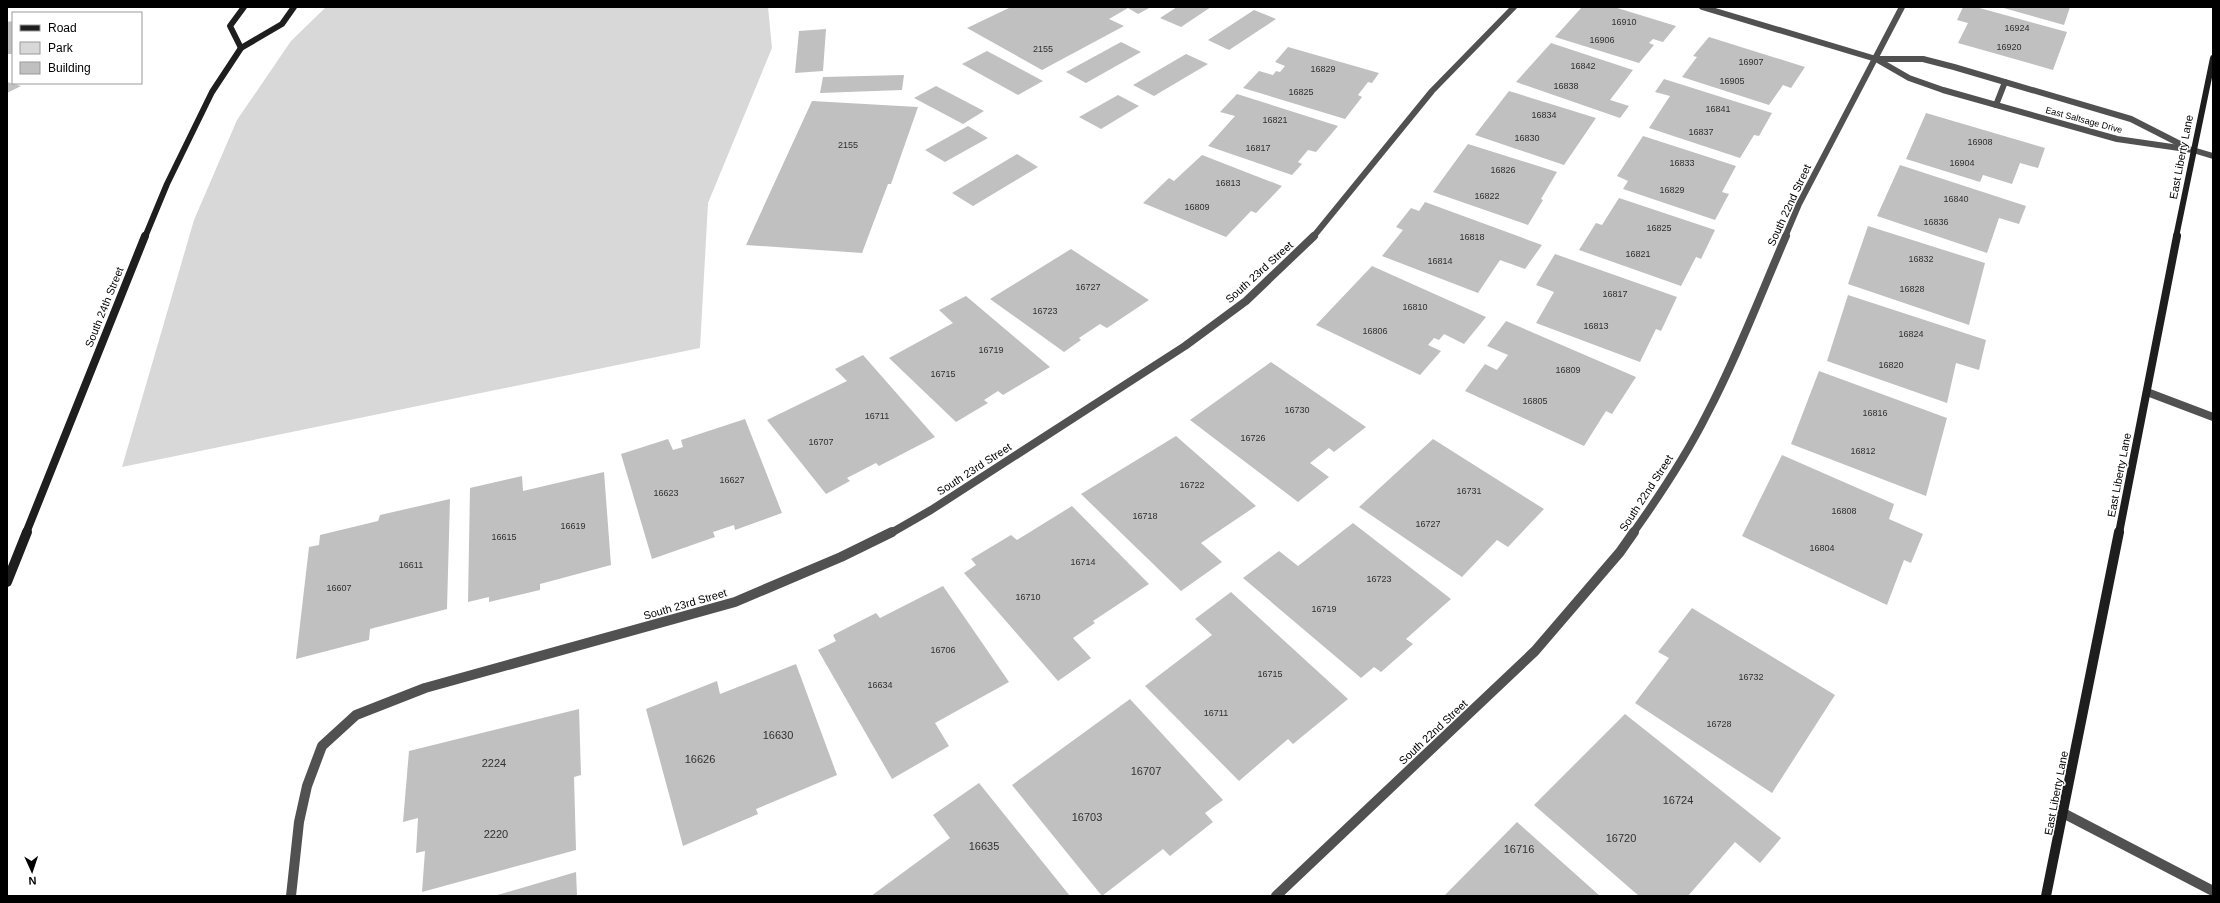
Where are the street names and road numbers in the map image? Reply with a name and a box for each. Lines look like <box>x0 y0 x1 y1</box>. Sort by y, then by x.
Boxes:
street label: East Saltsage Drive <box>2045 105 2123 135</box>
street label: East Liberty Lane <box>2167 114 2195 200</box>
street label: South 22nd Street <box>1765 162 1813 248</box>
street label: South 23rd Street <box>1223 239 1295 305</box>
street label: South 24th Street <box>82 265 126 349</box>
street label: East Liberty Lane <box>2105 432 2133 518</box>
street label: South 23rd Street <box>935 440 1013 498</box>
street label: South 22nd Street <box>1617 453 1675 533</box>
street label: South 23rd Street <box>642 586 728 622</box>
street label: South 22nd Street <box>1396 697 1470 767</box>
street label: East Liberty Lane <box>2042 750 2070 836</box>

